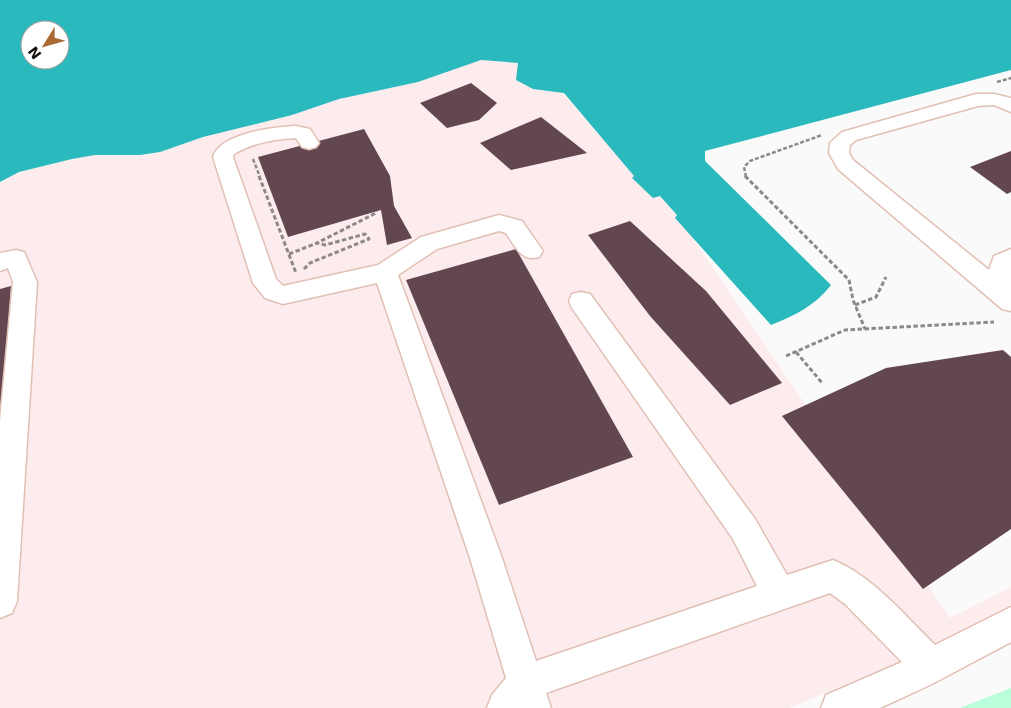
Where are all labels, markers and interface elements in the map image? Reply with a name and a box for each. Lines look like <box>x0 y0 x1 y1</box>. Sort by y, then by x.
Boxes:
north arrow <box>20 20 70 70</box>
text: N <box>25 43 45 62</box>

